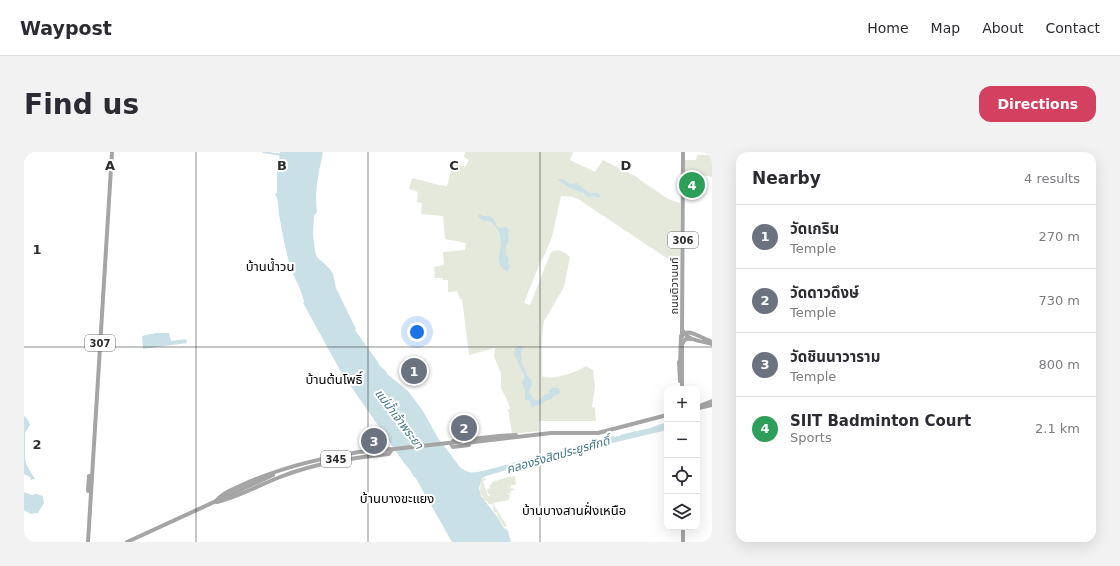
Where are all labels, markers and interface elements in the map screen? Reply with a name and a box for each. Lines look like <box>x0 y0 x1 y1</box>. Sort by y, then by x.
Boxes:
text: Waypost <box>20 17 112 39</box>
text: Home <box>867 20 909 36</box>
text: Map <box>931 20 960 36</box>
text: About <box>982 20 1024 36</box>
text: Contact <box>1046 20 1100 36</box>
button: Directions <box>979 86 1096 122</box>
text: Find us <box>24 88 139 121</box>
text: A <box>105 158 115 173</box>
text: B <box>277 158 287 173</box>
text: C <box>449 158 459 173</box>
text: D <box>621 158 632 173</box>
text: Nearby <box>752 168 821 188</box>
pin: 4 <box>679 170 705 200</box>
text: 4 results <box>1024 171 1080 186</box>
text: วัดเกริน <box>790 220 839 238</box>
text: 1 <box>760 229 770 244</box>
text: 270 m <box>1038 229 1080 244</box>
road number: 306 <box>668 232 698 248</box>
text: Temple <box>790 241 836 256</box>
text: 1 <box>32 242 42 257</box>
district label: บ้านน้ำวน <box>246 257 294 274</box>
street label: ถนนติวานนท์ <box>668 257 681 315</box>
text: วัดดาวดึงษ์ <box>790 284 859 302</box>
text: 2 <box>760 293 770 308</box>
text: 730 m <box>1038 293 1080 308</box>
text: Temple <box>790 305 836 320</box>
your location <box>407 322 427 342</box>
road number: 307 <box>85 335 115 351</box>
text: วัดชินนาวาราม <box>790 348 880 366</box>
pin: 1 <box>401 356 427 386</box>
text: 3 <box>760 357 770 372</box>
text: 800 m <box>1038 357 1080 372</box>
text: Temple <box>790 369 836 384</box>
district label: บ้านต้นโพธิ์ <box>305 371 363 387</box>
water label: แม่น้ำเจ้าพระยา <box>372 385 428 453</box>
map controls <box>664 386 700 530</box>
button: + <box>664 386 700 422</box>
text: SIIT Badminton Court <box>790 412 971 430</box>
pin: 2 <box>451 413 477 443</box>
text: 4 <box>760 421 770 436</box>
text: 2.1 km <box>1035 421 1080 436</box>
button: − <box>664 422 700 458</box>
pin: 3 <box>361 426 387 456</box>
text: Sports <box>790 430 832 445</box>
water label: คลองรังสิตประยูรศักดิ์ <box>505 432 614 477</box>
text: 2 <box>32 437 42 452</box>
road number: 345 <box>321 451 351 467</box>
button: locate <box>664 458 700 494</box>
district label: บ้านบางขะแยง <box>360 491 434 506</box>
button: layers <box>664 494 700 530</box>
district label: บ้านบางสานฝั่งเหนือ <box>522 501 626 518</box>

